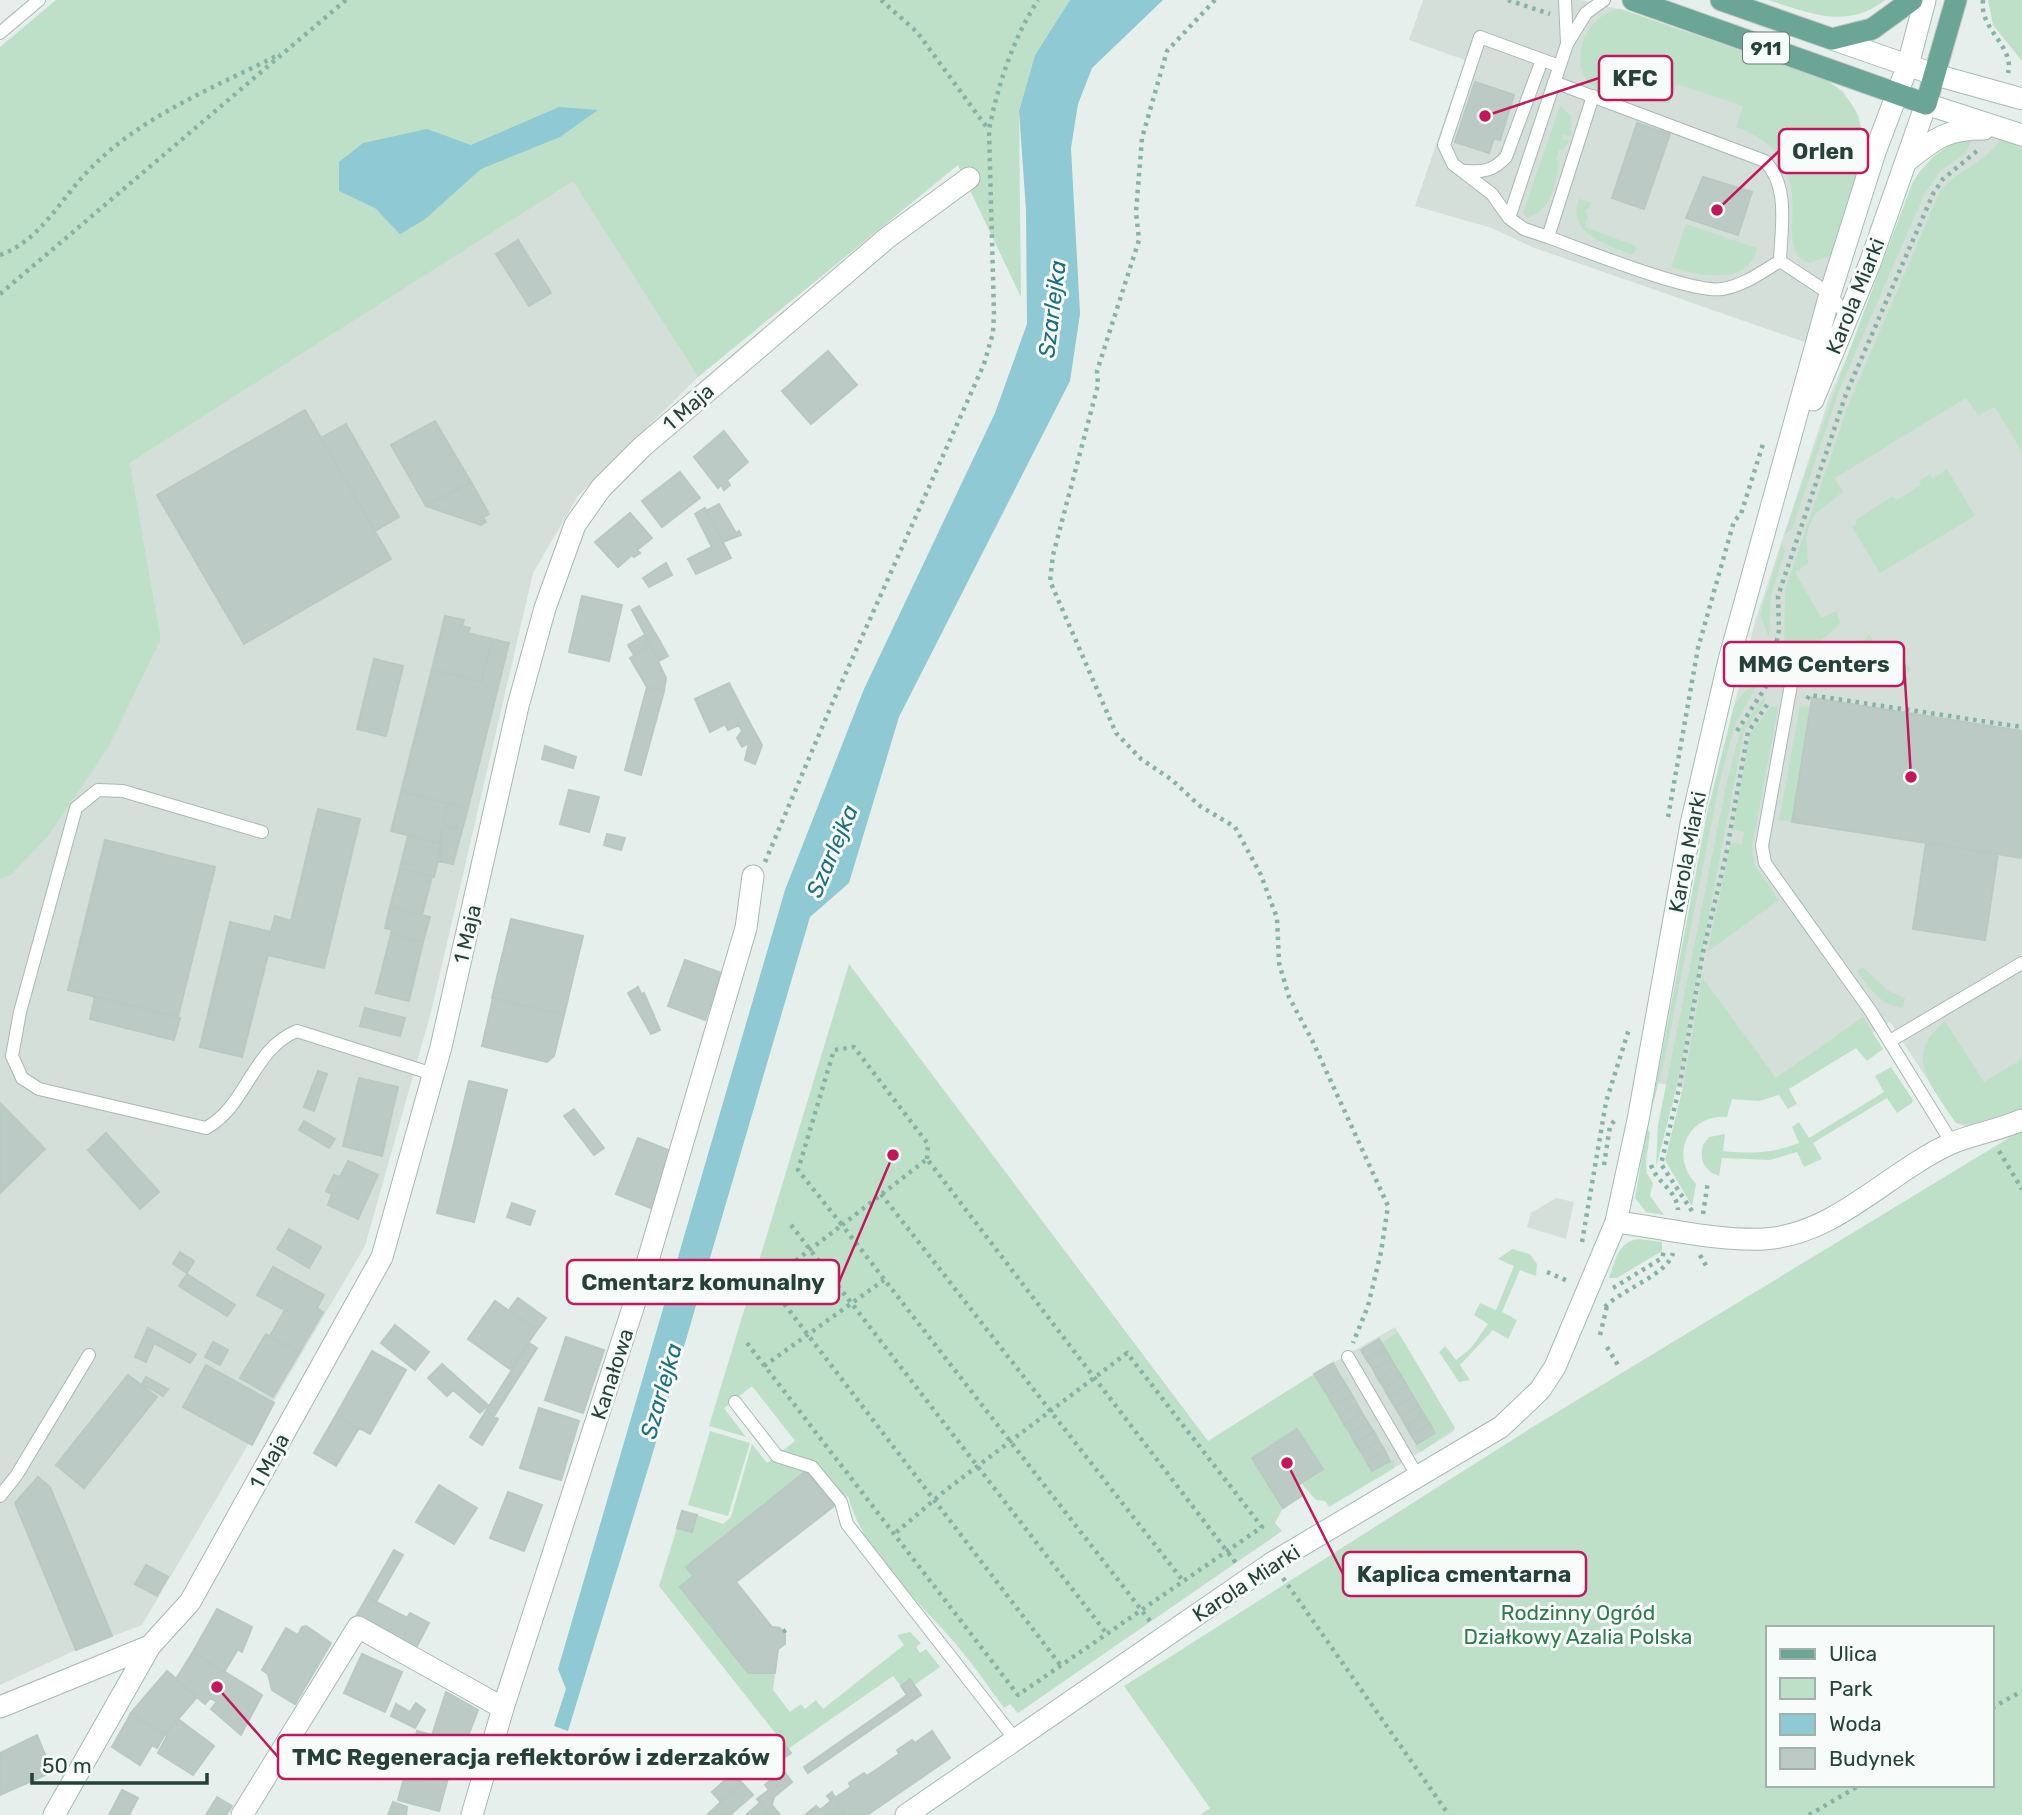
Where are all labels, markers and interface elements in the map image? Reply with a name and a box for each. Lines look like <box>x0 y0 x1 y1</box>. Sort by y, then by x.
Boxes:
road number: 911 <box>1743 32 1789 64</box>
callout: KFC <box>1599 56 1672 100</box>
text: KFC <box>1612 64 1658 92</box>
callout: Orlen <box>1779 129 1868 173</box>
text: Orlen <box>1792 137 1854 165</box>
street label: Karola Miarki <box>1820 234 1890 358</box>
water label: Szarlejka <box>1032 259 1072 359</box>
street label: 1 Maja <box>657 378 719 436</box>
callout: MMG Centers <box>1724 642 1904 686</box>
text: MMG Centers <box>1738 650 1890 678</box>
street label: Karola Miarki <box>1663 789 1711 915</box>
water label: Szarlejka <box>800 800 864 902</box>
street label: 1 Maja <box>448 902 486 966</box>
callout: Cmentarz komunalny <box>567 1260 839 1304</box>
text: Cmentarz komunalny <box>581 1268 825 1296</box>
street label: Kanałowa <box>586 1325 638 1423</box>
water label: Szarlejka <box>634 1340 688 1442</box>
street label: 1 Maja <box>244 1429 294 1493</box>
street label: Karola Miarki <box>1188 1539 1304 1627</box>
callout: Kaplica cmentarna <box>1343 1552 1586 1596</box>
text: Kaplica cmentarna <box>1357 1560 1571 1588</box>
park label: Rodzinny Ogród Działkowy Azalia Polska <box>1464 1600 1692 1649</box>
legend <box>1766 1626 1994 1787</box>
text: Ulica <box>1829 1641 1877 1666</box>
text: Park <box>1829 1676 1873 1701</box>
text: Woda <box>1829 1711 1882 1736</box>
callout: TMC Regeneracja reflektorów i zderzaków <box>278 1735 784 1779</box>
scale bar <box>32 1742 206 1786</box>
text: TMC Regeneracja reflektorów i zderzaków <box>292 1743 770 1771</box>
text: Budynek <box>1829 1746 1915 1771</box>
text: 50 m <box>42 1753 92 1778</box>

